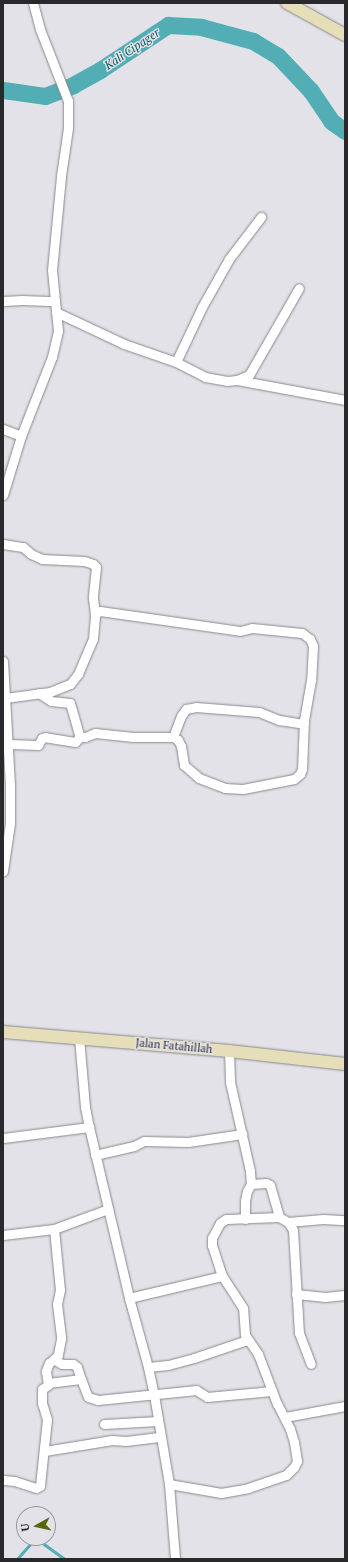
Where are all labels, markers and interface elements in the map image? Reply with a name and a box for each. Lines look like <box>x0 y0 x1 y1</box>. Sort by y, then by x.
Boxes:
water label: Kali Cipager <box>102 25 162 73</box>
street label: Jalan Fatahillah <box>135 1036 213 1056</box>
north arrow <box>16 1506 56 1546</box>
text: U <box>18 1523 33 1532</box>

